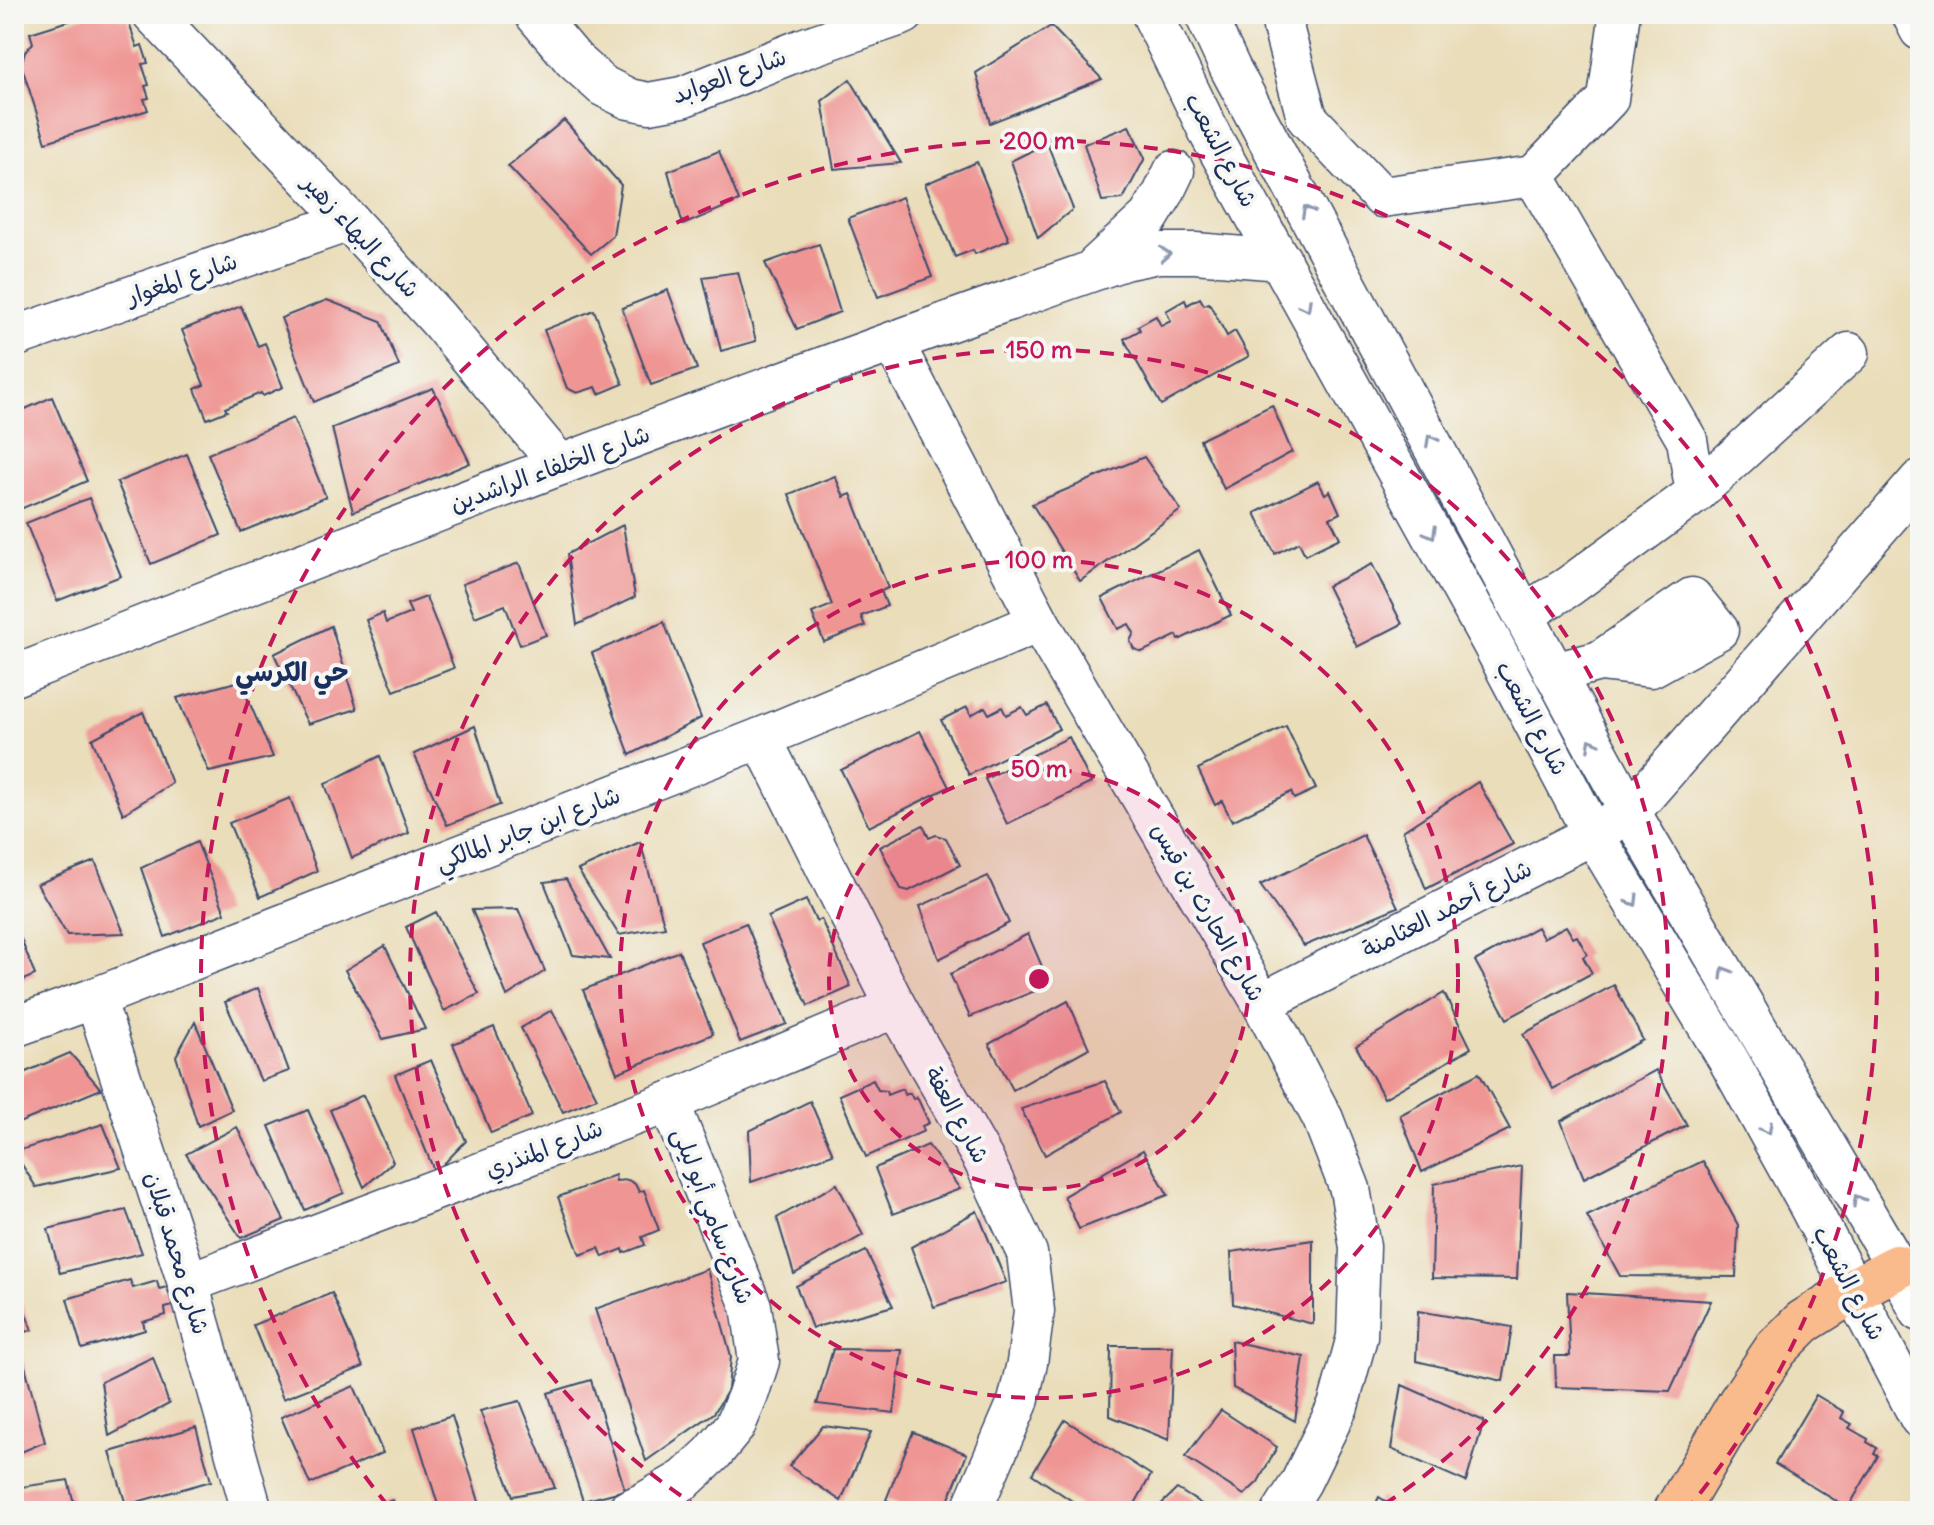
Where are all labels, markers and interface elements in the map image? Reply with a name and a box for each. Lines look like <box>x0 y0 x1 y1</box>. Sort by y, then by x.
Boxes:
street label: شارع العوابد <box>667 41 791 112</box>
street label: شارع الشعب <box>1177 87 1265 213</box>
text: 200 m <box>1003 125 1075 155</box>
street label: شارع البهاء زهير <box>293 166 427 305</box>
one-way arrow <box>1302 205 1317 219</box>
street label: شارع المغوار <box>120 245 242 315</box>
one-way arrow <box>1159 246 1172 263</box>
one-way arrow <box>1296 297 1312 311</box>
text: 150 m <box>1006 334 1072 364</box>
street label: شارع الخلفاء الراشدين <box>445 418 655 521</box>
one-way arrow <box>1425 434 1440 448</box>
one-way arrow <box>1421 525 1437 539</box>
text: 100 m <box>1005 544 1073 574</box>
district label: حي الكرسي <box>235 655 349 696</box>
street label: شارع الشعب <box>1488 655 1576 781</box>
one-way arrow <box>1587 737 1602 752</box>
text: 50 m <box>1011 753 1067 783</box>
street label: شارع ابن جابر المالكي <box>431 779 627 884</box>
street label: شارع الحارث بن قيس <box>1143 817 1272 1008</box>
street label: شارع أحمد العثامنة <box>1357 852 1538 967</box>
one-way arrow <box>1623 892 1639 907</box>
centre of rings <box>1025 965 1053 993</box>
one-way arrow <box>1719 966 1735 981</box>
street label: شارع العفة <box>916 1061 997 1170</box>
street label: شارع المنذري <box>481 1112 608 1187</box>
one-way arrow <box>1757 1121 1772 1136</box>
street label: شارع سامي أبو ليلى <box>660 1123 761 1311</box>
street label: شارع محمد قبلان <box>136 1168 217 1339</box>
one-way arrow <box>1852 1194 1868 1209</box>
street label: شارع الشعب <box>1805 1220 1893 1346</box>

